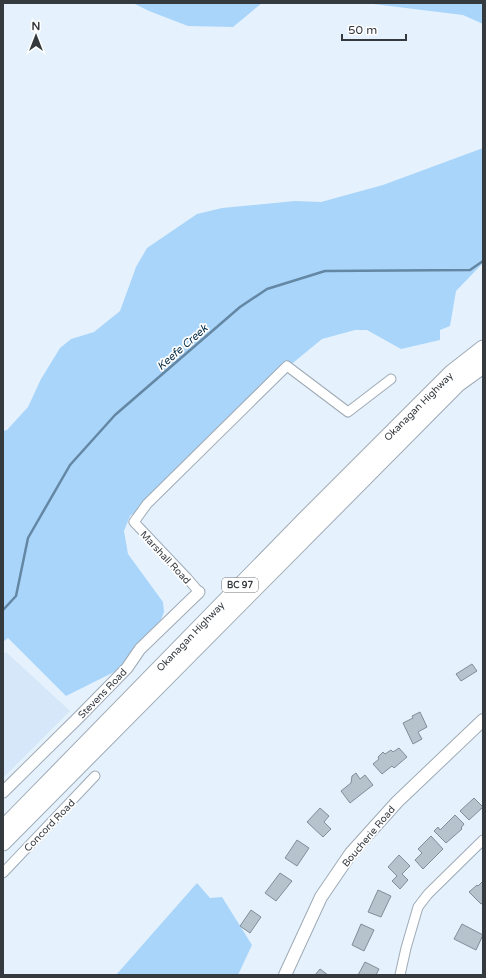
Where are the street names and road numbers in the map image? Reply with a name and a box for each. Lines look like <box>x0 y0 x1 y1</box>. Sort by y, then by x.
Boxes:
street label: Okanagan Highway <box>382 369 456 444</box>
street label: Marshall Road <box>138 529 193 587</box>
road number: BC 97 <box>222 578 258 592</box>
street label: Okanagan Highway <box>154 599 228 674</box>
street label: Stevens Road <box>76 666 130 721</box>
street label: Concord Road <box>22 797 78 854</box>
street label: Boucherie Road <box>340 804 398 870</box>

